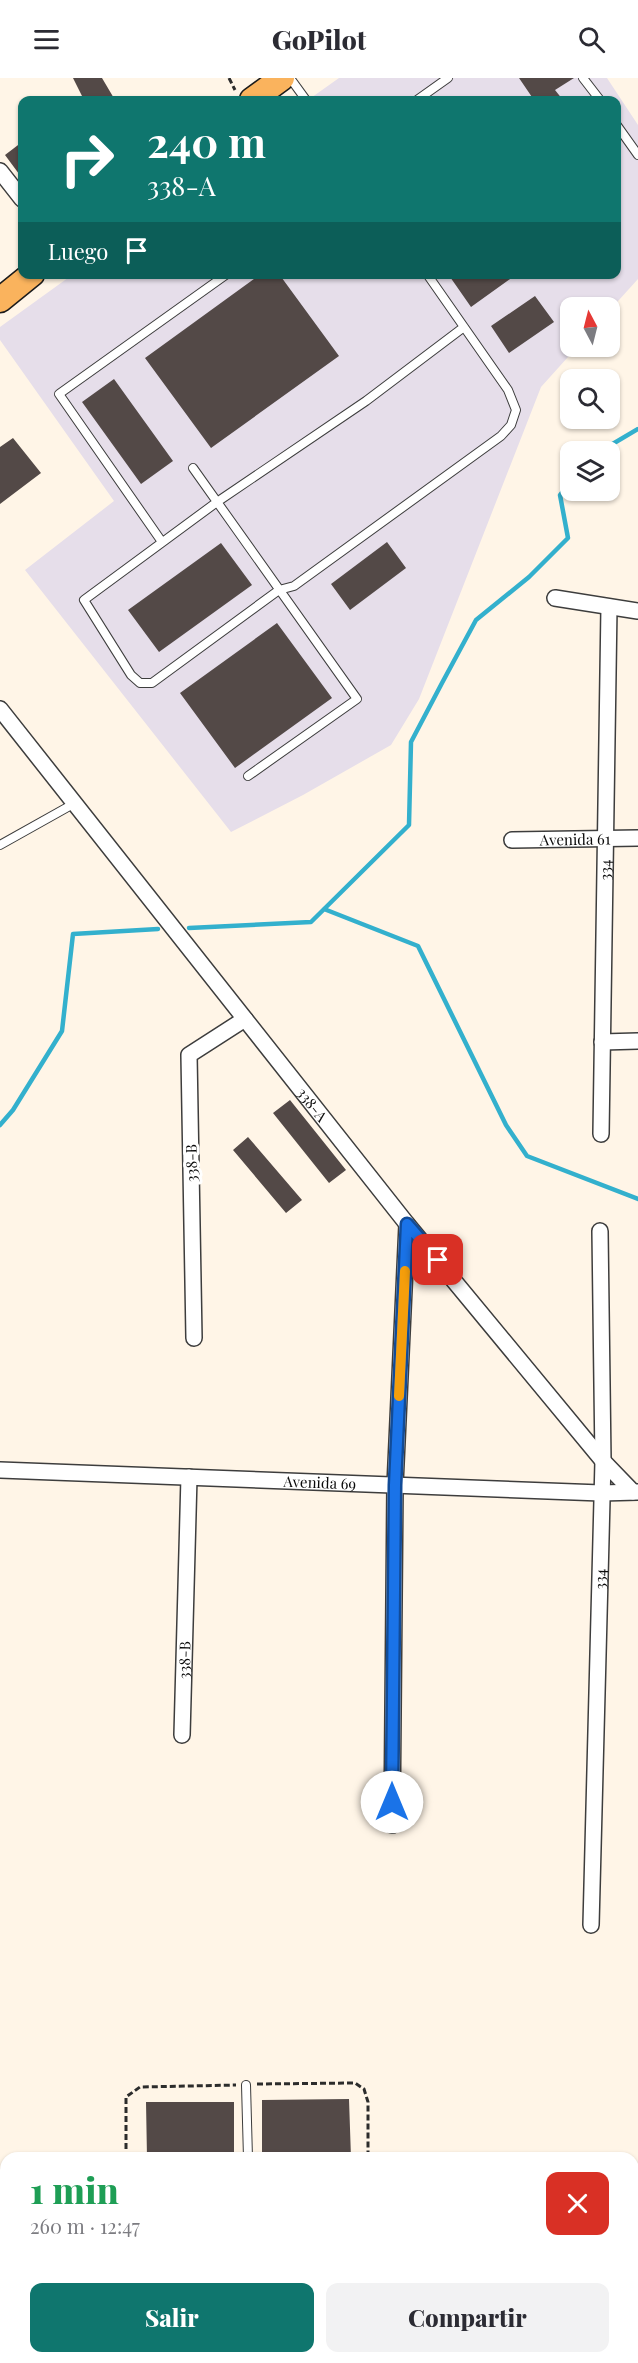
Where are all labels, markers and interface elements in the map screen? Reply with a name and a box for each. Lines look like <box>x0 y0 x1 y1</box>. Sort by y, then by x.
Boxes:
text: GoPilot <box>272 21 366 57</box>
icon: menu <box>30 23 63 56</box>
icon: search <box>575 23 608 56</box>
text: 240 m <box>147 113 266 169</box>
icon: right <box>48 120 126 198</box>
text: 338-A <box>147 167 216 203</box>
icon: arrive <box>120 234 153 267</box>
text: Luego <box>48 236 108 266</box>
north arrow <box>560 297 620 357</box>
map controls <box>560 297 620 501</box>
button: search <box>560 369 620 429</box>
button: layers <box>560 441 620 501</box>
street label: Avenida 61 <box>538 828 611 850</box>
street label: 334 <box>595 859 615 881</box>
street label: 338-A <box>293 1083 333 1126</box>
street label: 338-B <box>181 1144 201 1182</box>
pin <box>412 1234 463 1285</box>
icon: arrive <box>421 1243 454 1276</box>
street label: Avenida 69 <box>282 1471 357 1494</box>
street label: 334 <box>590 1568 610 1590</box>
street label: 338-B <box>174 1641 195 1679</box>
position arrow <box>360 1770 424 1834</box>
text: 1 min <box>30 2165 119 2213</box>
button: close <box>546 2172 609 2235</box>
text: 260 m · 12:47 <box>30 2212 140 2239</box>
button: Salir <box>30 2283 314 2352</box>
button: Compartir <box>326 2283 609 2352</box>

